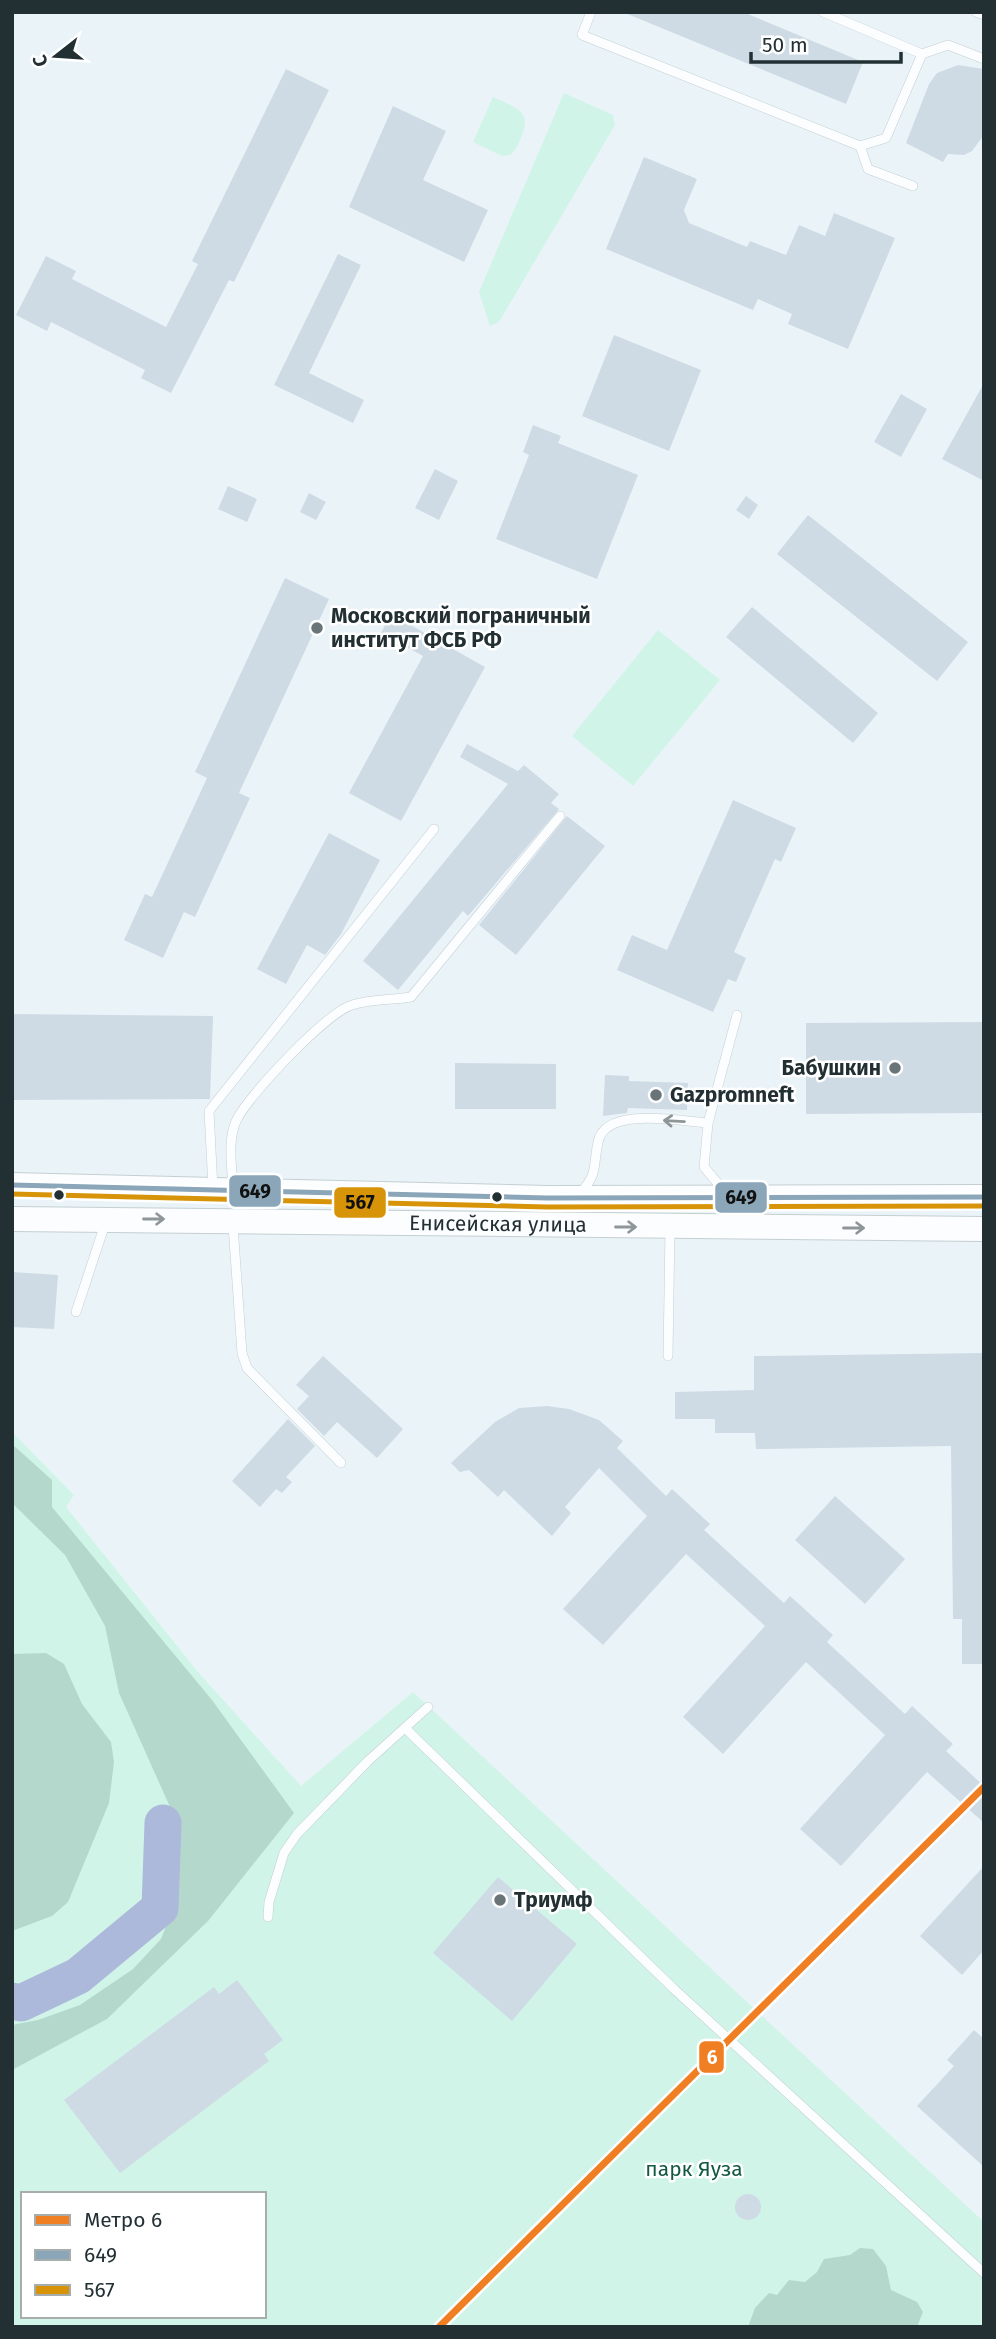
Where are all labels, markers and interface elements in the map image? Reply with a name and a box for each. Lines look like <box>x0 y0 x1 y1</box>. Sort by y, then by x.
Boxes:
north arrow <box>21 21 91 91</box>
scale bar <box>751 21 902 65</box>
text: 50 m <box>762 32 808 58</box>
text: С <box>28 52 53 69</box>
place label: Московский пограничный институт ФСБ РФ <box>331 603 591 653</box>
marker: Московский пограничный институт ФСБ РФ <box>309 620 325 636</box>
place label: Бабушкин <box>782 1055 881 1081</box>
marker: Бабушкин <box>887 1060 903 1076</box>
place label: Gazpromneft <box>670 1082 795 1108</box>
marker: Gazpromneft <box>648 1087 664 1103</box>
one-way arrow <box>663 1114 686 1127</box>
line badge: 649 <box>228 1174 282 1208</box>
text: 649 <box>239 1180 271 1203</box>
line badge: 649 <box>714 1181 768 1214</box>
line badge: 567 <box>333 1186 387 1219</box>
text: 649 <box>725 1186 757 1209</box>
unlabelled marker <box>52 1188 66 1202</box>
unlabelled marker <box>490 1190 504 1204</box>
text: 567 <box>345 1191 375 1214</box>
street label: Енисейская улица <box>409 1210 587 1238</box>
one-way arrow <box>142 1212 165 1226</box>
one-way arrow <box>615 1220 638 1233</box>
one-way arrow <box>842 1222 865 1235</box>
place label: Триумф <box>514 1887 593 1913</box>
marker: Триумф <box>492 1892 508 1908</box>
line badge: 6 <box>698 2040 725 2074</box>
text: 6 <box>707 2046 718 2069</box>
park label: парк Яуза <box>645 2156 743 2182</box>
legend <box>21 2192 266 2318</box>
text: Метро 6 <box>84 2207 162 2233</box>
text: 649 <box>84 2242 117 2268</box>
text: 567 <box>84 2277 115 2303</box>

